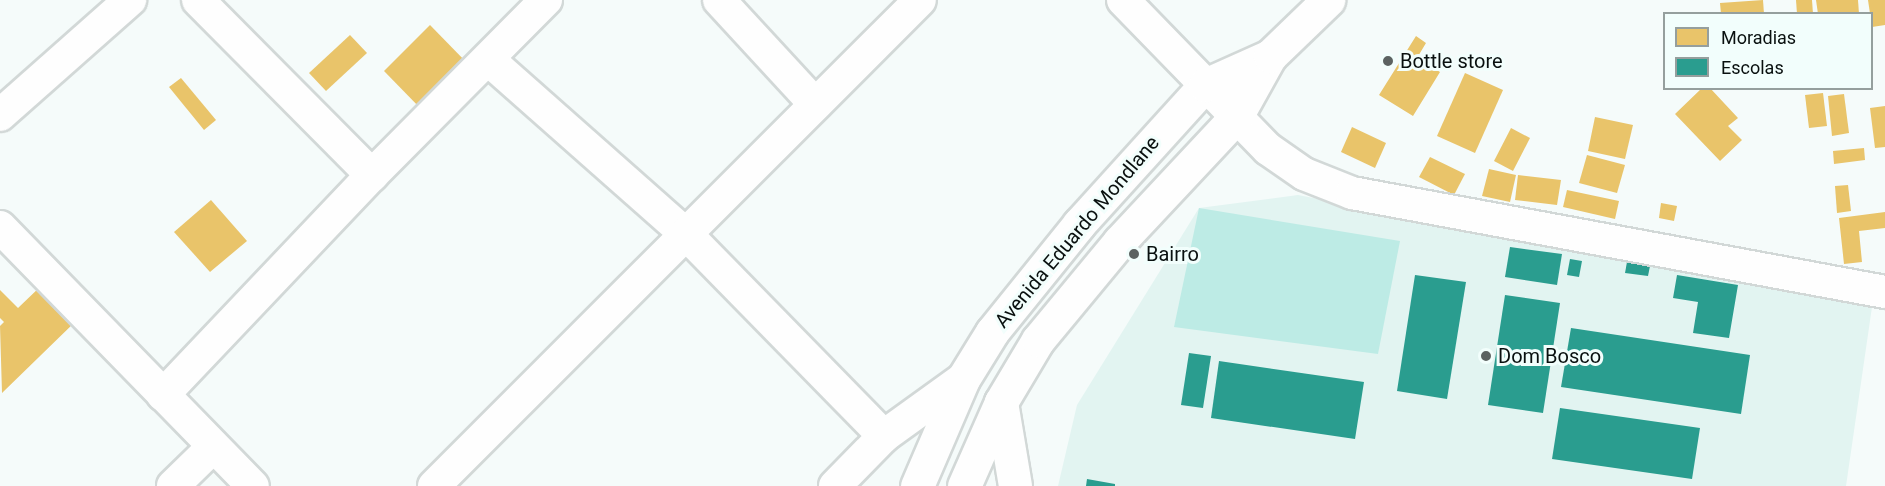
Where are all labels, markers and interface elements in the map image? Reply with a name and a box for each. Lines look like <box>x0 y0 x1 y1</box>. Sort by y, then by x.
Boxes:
legend <box>1663 12 1873 90</box>
text: Moradias <box>1721 27 1796 48</box>
place label: Bottle store <box>1400 49 1503 73</box>
marker: Bottle store <box>1381 54 1395 68</box>
text: Escolas <box>1721 57 1784 78</box>
street label: Avenida Eduardo Mondlane <box>990 131 1164 333</box>
place label: Bairro <box>1146 242 1199 266</box>
marker: Bairro <box>1127 247 1141 261</box>
place label: Dom Bosco <box>1498 344 1601 368</box>
marker: Dom Bosco <box>1479 349 1493 363</box>

